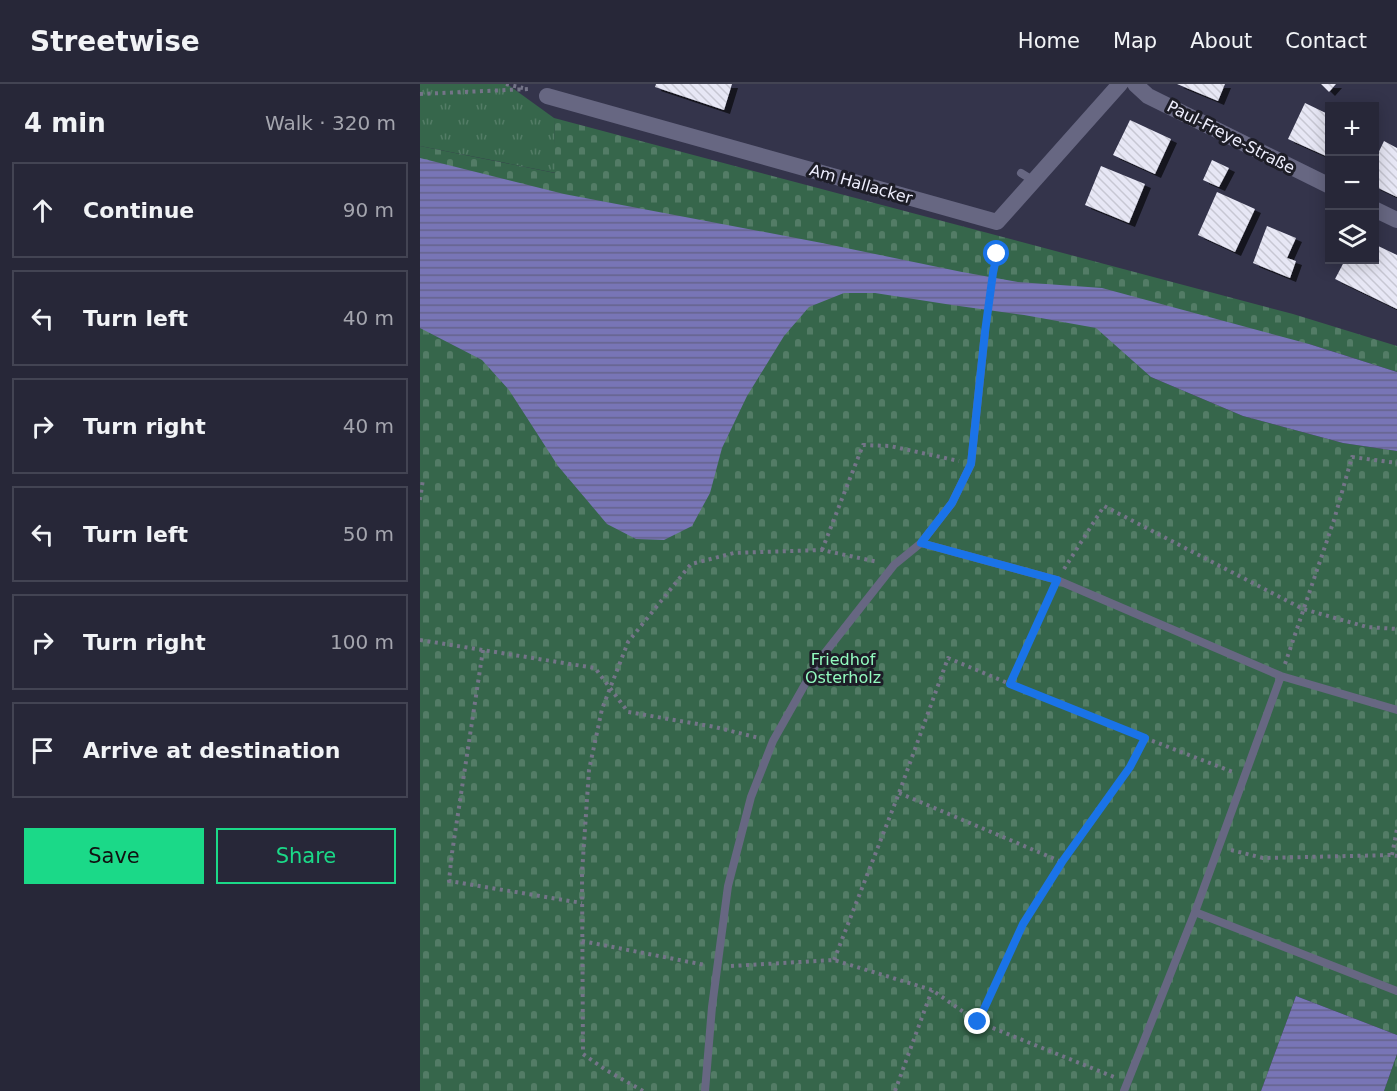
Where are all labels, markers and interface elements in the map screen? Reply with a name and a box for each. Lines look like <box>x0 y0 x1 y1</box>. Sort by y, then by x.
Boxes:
text: Streetwise <box>30 25 200 58</box>
text: Home <box>1018 29 1080 53</box>
text: Map <box>1113 29 1157 53</box>
text: About <box>1190 29 1252 53</box>
text: Contact <box>1285 29 1367 53</box>
street label: Paul-Freye-Straße <box>1164 97 1298 177</box>
map controls <box>1325 102 1379 264</box>
button: + <box>1325 102 1379 156</box>
text: 4 min <box>24 108 106 138</box>
text: Walk · 320 m <box>265 111 396 135</box>
button: − <box>1325 156 1379 210</box>
street label: Am Hallacker <box>807 160 915 208</box>
icon: ahead <box>26 194 59 227</box>
text: Continue <box>83 198 194 223</box>
text: 90 m <box>343 198 394 222</box>
button: layers <box>1325 210 1379 264</box>
route start <box>983 240 1009 266</box>
icon: left <box>26 302 59 335</box>
text: Turn left <box>83 306 188 331</box>
text: 40 m <box>343 306 394 330</box>
icon: right <box>26 410 59 443</box>
text: Turn right <box>83 414 206 439</box>
text: 40 m <box>343 414 394 438</box>
icon: left <box>26 518 59 551</box>
text: Turn left <box>83 522 188 547</box>
text: 50 m <box>343 522 394 546</box>
icon: right <box>26 626 59 659</box>
text: Turn right <box>83 630 206 655</box>
text: 100 m <box>330 630 394 654</box>
park label: Friedhof Osterholz <box>805 650 881 687</box>
icon: arrive <box>26 734 59 767</box>
text: Arrive at destination <box>83 738 340 763</box>
button: Save <box>24 828 204 884</box>
button: Share <box>216 828 396 884</box>
route end <box>964 1008 990 1034</box>

